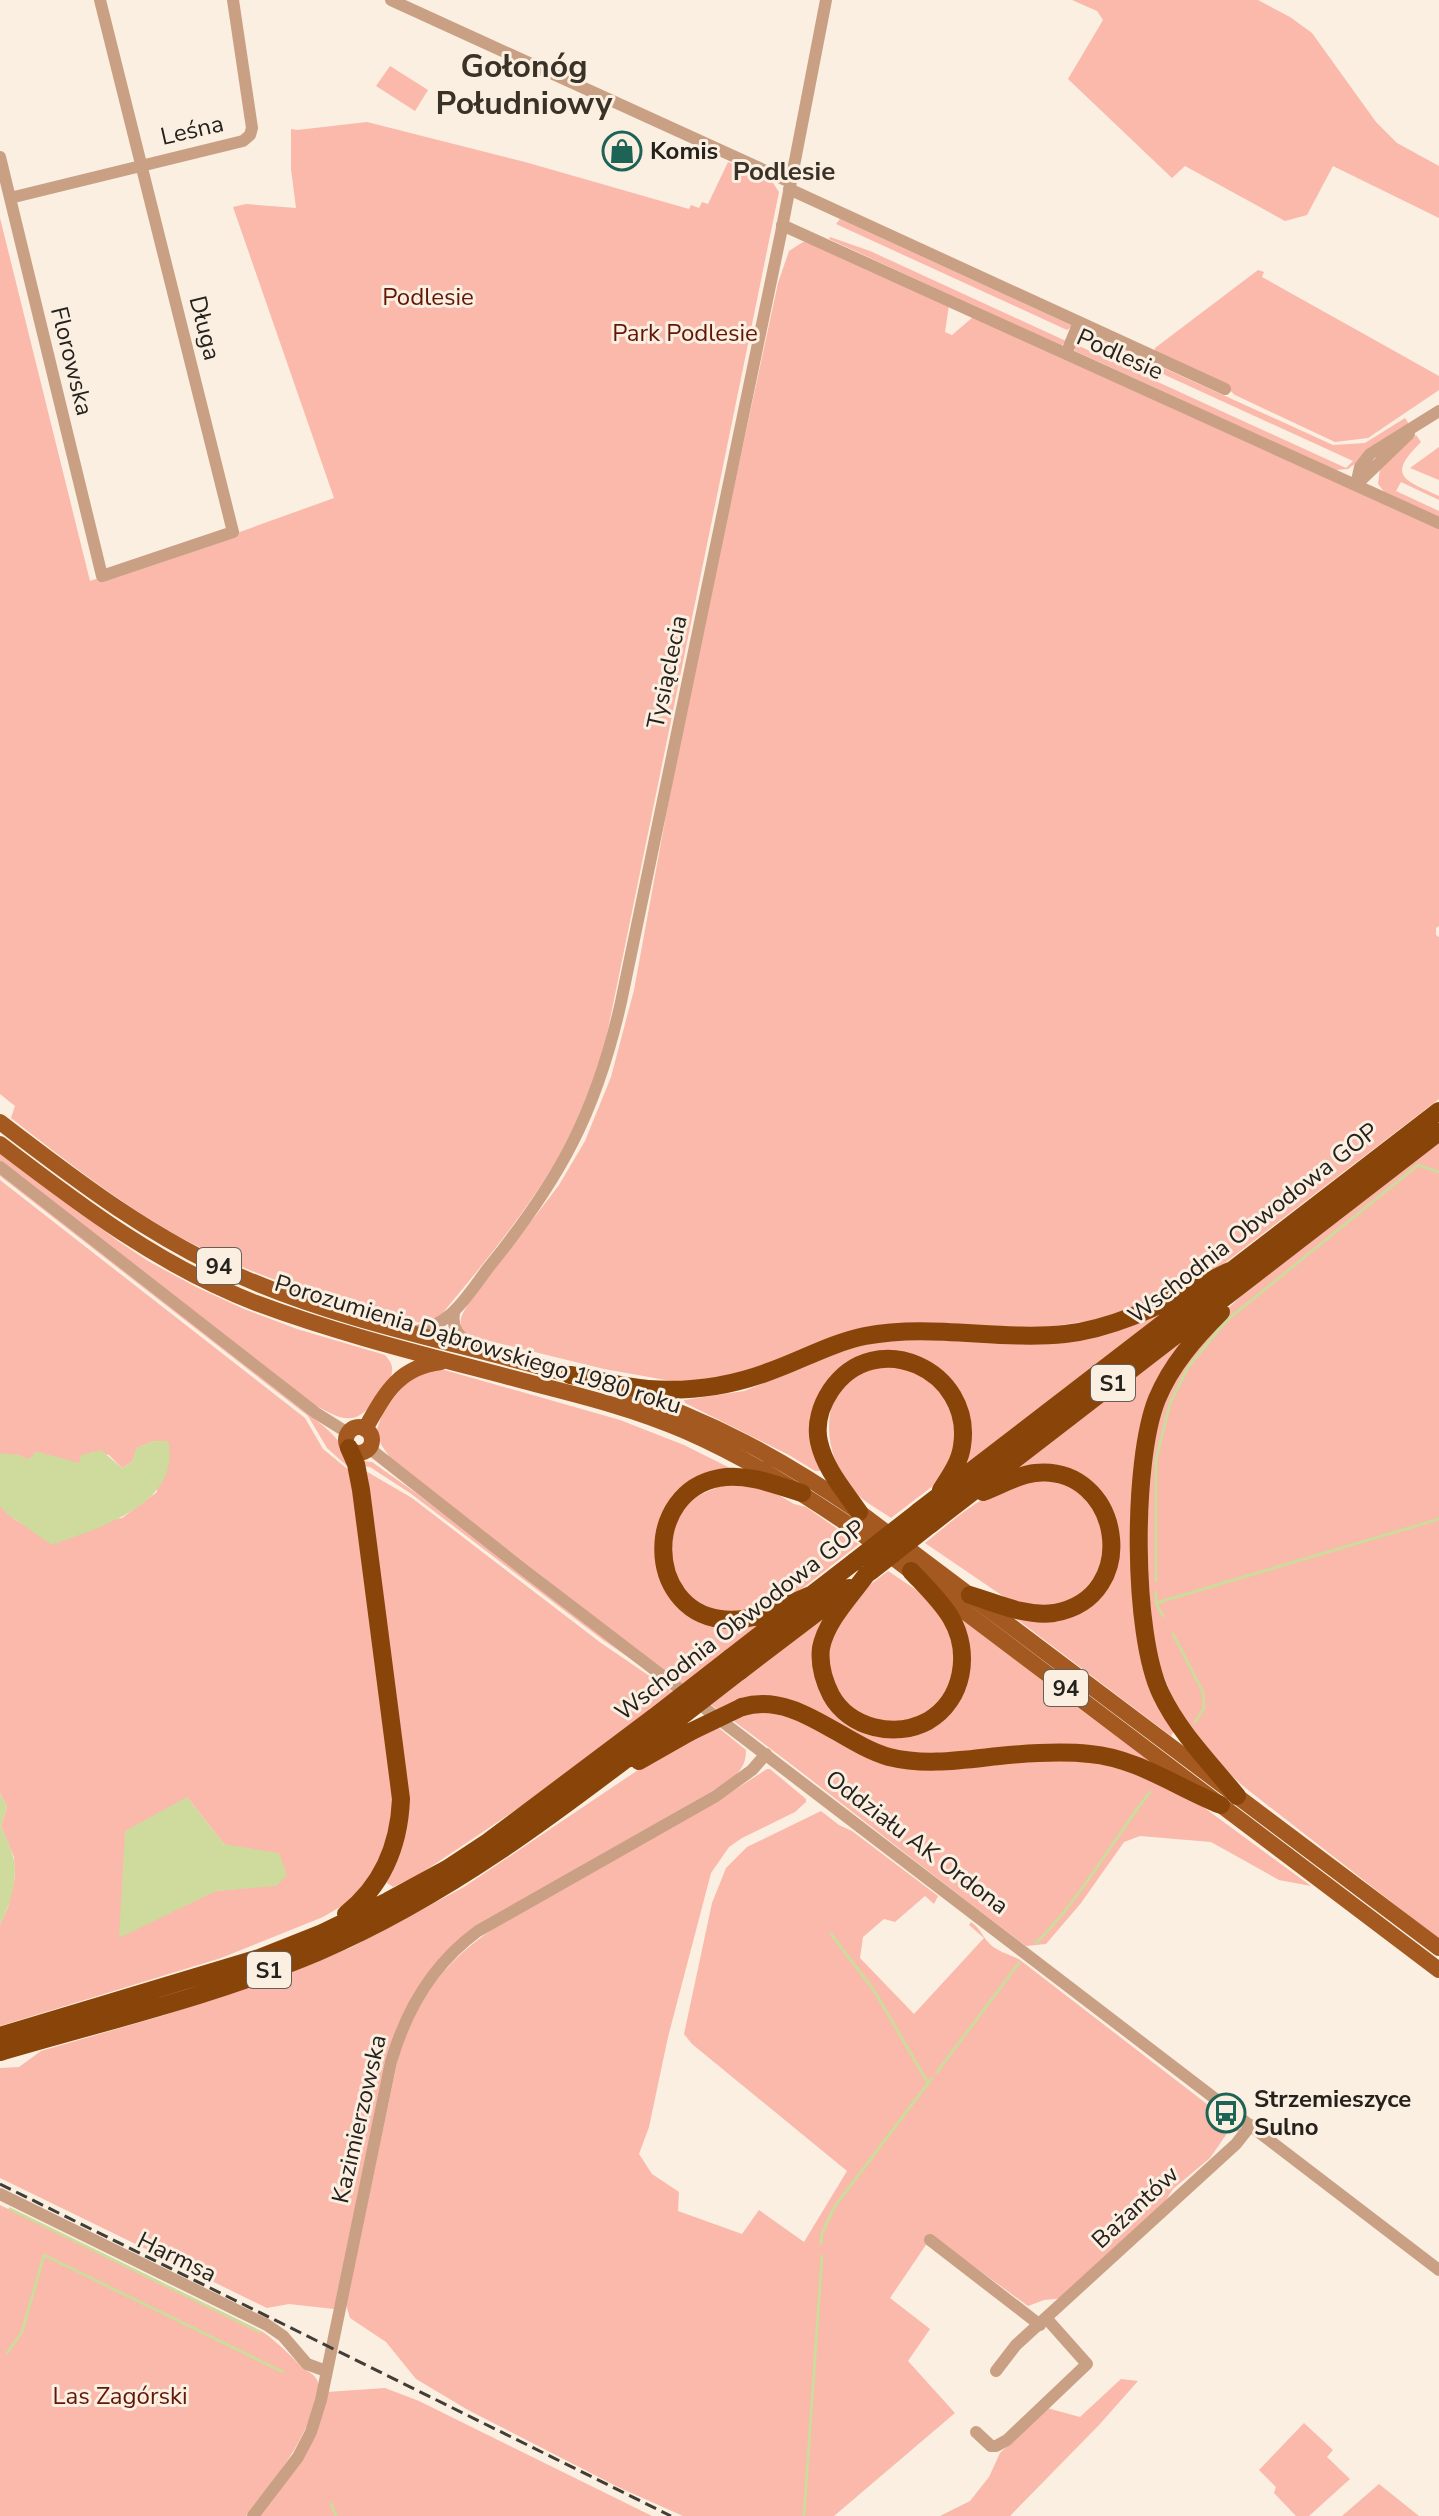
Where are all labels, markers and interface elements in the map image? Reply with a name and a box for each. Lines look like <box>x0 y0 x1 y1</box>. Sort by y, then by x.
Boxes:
district label: Gołonóg Południowy <box>436 45 614 125</box>
street label: Leśna <box>157 107 227 153</box>
shop icon: Komis <box>601 130 643 172</box>
place label: Komis <box>650 135 718 167</box>
district label: Podlesie <box>733 154 835 189</box>
park label: Podlesie <box>382 281 474 313</box>
street label: Długa <box>182 293 228 363</box>
street label: Florowska <box>43 303 101 419</box>
park label: Park Podlesie <box>612 317 758 349</box>
street label: Podlesie <box>1072 321 1168 387</box>
street label: Tysiąclecia <box>639 612 695 732</box>
street label: Wschodnia Obwodowa GOP <box>1121 1115 1385 1331</box>
road number: 94 <box>197 1248 241 1284</box>
street label: Porozumienia Dąbrowskiego 1980 roku <box>271 1267 685 1421</box>
road number: S1 <box>1091 1365 1135 1401</box>
street label: Wschodnia Obwodowa GOP <box>608 1512 872 1728</box>
road number: 94 <box>1044 1670 1088 1706</box>
street label: Oddziału AK Ordona <box>819 1763 1015 1921</box>
road number: S1 <box>247 1952 291 1988</box>
street label: Kazimierzowska <box>324 2032 394 2206</box>
place label: Strzemieszyce Sulno <box>1254 2083 1411 2143</box>
bus stop icon: Strzemieszyce Sulno <box>1205 2092 1247 2134</box>
street label: Bażantów <box>1085 2158 1185 2256</box>
street label: Harmsa <box>132 2224 222 2290</box>
park label: Las Zagórski <box>52 2380 188 2412</box>

